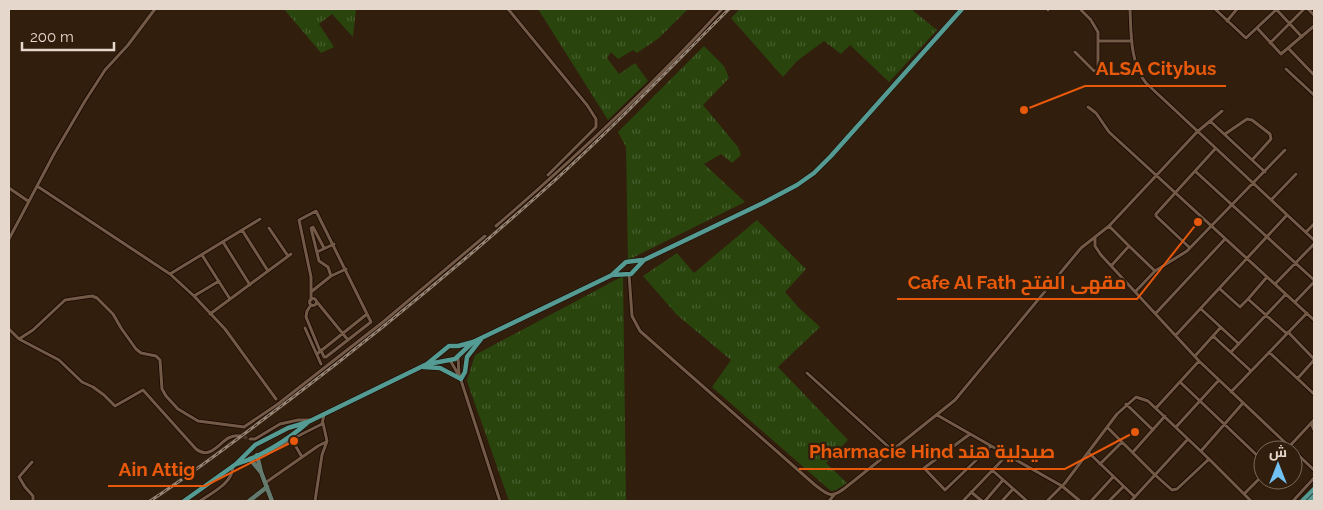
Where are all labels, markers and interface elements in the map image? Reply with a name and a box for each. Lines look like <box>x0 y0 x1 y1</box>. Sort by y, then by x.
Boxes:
scale bar <box>22 20 115 52</box>
text: 200 m <box>30 28 74 46</box>
callout: ALSA Citybus <box>1085 52 1226 86</box>
text: ALSA Citybus <box>1096 57 1216 79</box>
callout: Cafe Al Fath مقهى الفتح <box>897 265 1137 299</box>
text: Cafe Al Fath مقهى الفتح <box>908 271 1126 296</box>
callout: Pharmacie Hind صيدلية هند <box>799 435 1065 469</box>
text: Pharmacie Hind صيدلية هند <box>809 440 1055 462</box>
north arrow <box>1253 440 1303 490</box>
text: ش <box>1269 444 1287 461</box>
callout: Ain Attig <box>108 452 205 486</box>
text: Ain Attig <box>119 458 195 480</box>

